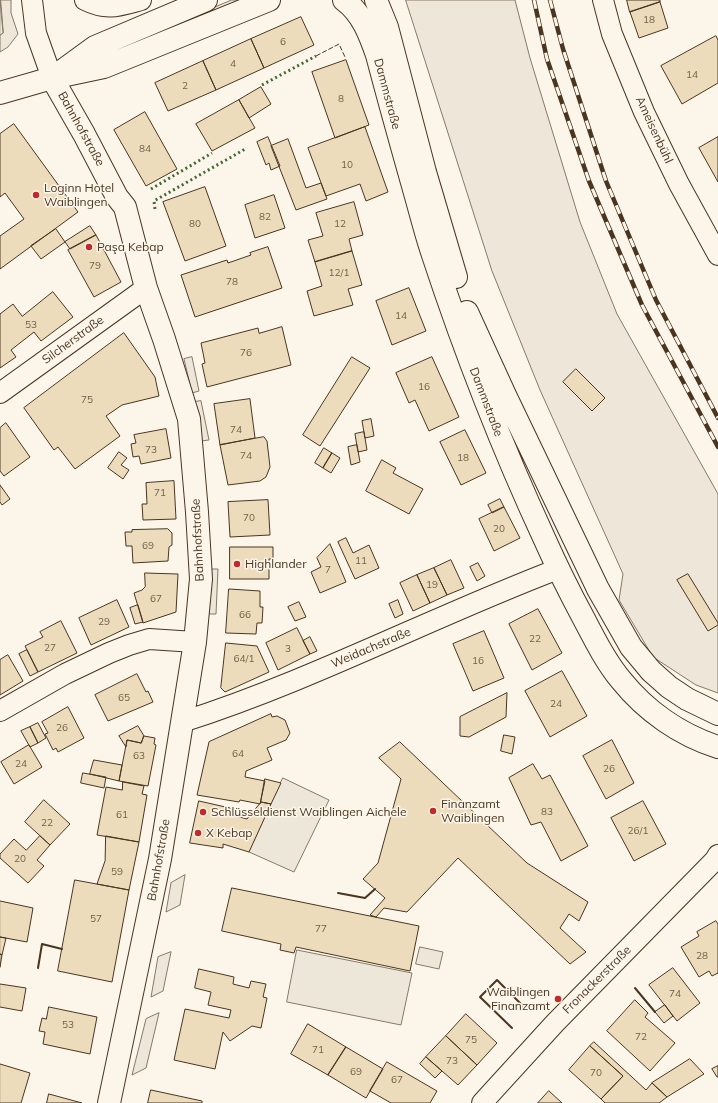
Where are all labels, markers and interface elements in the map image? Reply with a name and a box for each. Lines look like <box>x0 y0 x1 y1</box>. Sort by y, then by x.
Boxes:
house number: 18 <box>643 14 655 26</box>
house number: 6 <box>280 36 286 48</box>
street label: Dammstraße <box>371 57 403 131</box>
house number: 4 <box>230 58 236 70</box>
house number: 14 <box>686 69 698 81</box>
house number: 2 <box>182 80 188 92</box>
street label: Bahnhofstraße <box>55 89 107 169</box>
house number: 8 <box>338 93 344 105</box>
street label: Ameisenbühl <box>632 94 676 166</box>
house number: 84 <box>139 143 151 155</box>
house number: 10 <box>341 159 353 171</box>
place label: Loginn Hotel Waiblingen <box>44 181 114 209</box>
marker: Loginn Hotel Waiblingen <box>31 190 41 200</box>
house number: 82 <box>259 211 271 223</box>
house number: 80 <box>189 218 201 230</box>
house number: 12 <box>334 218 346 230</box>
place label: Paşa Kebap <box>97 240 164 254</box>
marker: Paşa Kebap <box>84 242 94 252</box>
house number: 79 <box>89 260 101 272</box>
house number: 12/1 <box>329 267 349 279</box>
house number: 78 <box>226 276 238 288</box>
house number: 14 <box>395 310 407 322</box>
street label: Silcherstraße <box>39 313 107 367</box>
house number: 53 <box>25 319 37 331</box>
house number: 76 <box>240 347 252 359</box>
street label: Dammstraße <box>466 365 506 439</box>
house number: 16 <box>418 381 430 393</box>
house number: 75 <box>81 394 93 406</box>
house number: 74 <box>230 424 242 436</box>
house number: 73 <box>145 444 157 456</box>
house number: 74 <box>240 450 252 462</box>
house number: 18 <box>457 452 469 464</box>
house number: 71 <box>154 487 166 499</box>
street label: Bahnhofstraße <box>189 498 207 582</box>
house number: 70 <box>243 512 255 524</box>
house number: 20 <box>493 523 505 535</box>
house number: 69 <box>142 540 154 552</box>
house number: 11 <box>355 555 367 567</box>
place label: Highlander <box>245 557 306 571</box>
marker: Highlander <box>232 559 242 569</box>
house number: 7 <box>325 564 331 576</box>
house number: 19 <box>426 579 438 591</box>
house number: 67 <box>150 593 162 605</box>
house number: 66 <box>239 609 251 621</box>
house number: 29 <box>98 616 110 628</box>
street label: Weidachstraße <box>329 625 413 671</box>
house number: 22 <box>529 633 541 645</box>
house number: 27 <box>44 642 56 654</box>
house number: 3 <box>285 643 291 655</box>
house number: 64/1 <box>234 653 254 665</box>
house number: 16 <box>472 655 484 667</box>
house number: 65 <box>118 692 130 704</box>
house number: 24 <box>550 698 562 710</box>
house number: 26 <box>56 722 68 734</box>
house number: 64 <box>232 748 244 760</box>
house number: 63 <box>133 750 145 762</box>
house number: 24 <box>15 758 27 770</box>
house number: 26 <box>603 763 615 775</box>
place label: Finanzamt Waiblingen <box>441 797 504 825</box>
place label: Schlüsseldienst Waiblingen Aichele <box>211 805 406 819</box>
marker: Finanzamt Waiblingen <box>428 806 438 816</box>
house number: 83 <box>541 806 553 818</box>
marker: Schlüsseldienst Waiblingen Aichele <box>198 807 208 817</box>
house number: 61 <box>116 809 128 821</box>
house number: 22 <box>41 817 53 829</box>
street label: Bahnhofstraße <box>145 818 173 902</box>
house number: 26/1 <box>628 825 648 837</box>
place label: X Kebap <box>206 826 253 840</box>
marker: X Kebap <box>193 828 203 838</box>
house number: 20 <box>14 853 26 865</box>
house number: 59 <box>111 866 123 878</box>
house number: 57 <box>90 913 102 925</box>
house number: 77 <box>315 923 327 935</box>
street label: Fronackerstraße <box>560 943 634 1017</box>
house number: 28 <box>696 950 708 962</box>
place label: Waiblingen Finanzamt <box>487 985 550 1013</box>
house number: 74 <box>669 988 681 1000</box>
marker: Waiblingen Finanzamt <box>553 994 563 1004</box>
house number: 53 <box>62 1019 74 1031</box>
house number: 72 <box>635 1031 647 1043</box>
house number: 75 <box>465 1034 477 1046</box>
house number: 71 <box>312 1044 324 1056</box>
house number: 73 <box>446 1055 458 1067</box>
house number: 69 <box>350 1066 362 1078</box>
house number: 70 <box>590 1067 602 1079</box>
house number: 67 <box>391 1074 403 1086</box>

